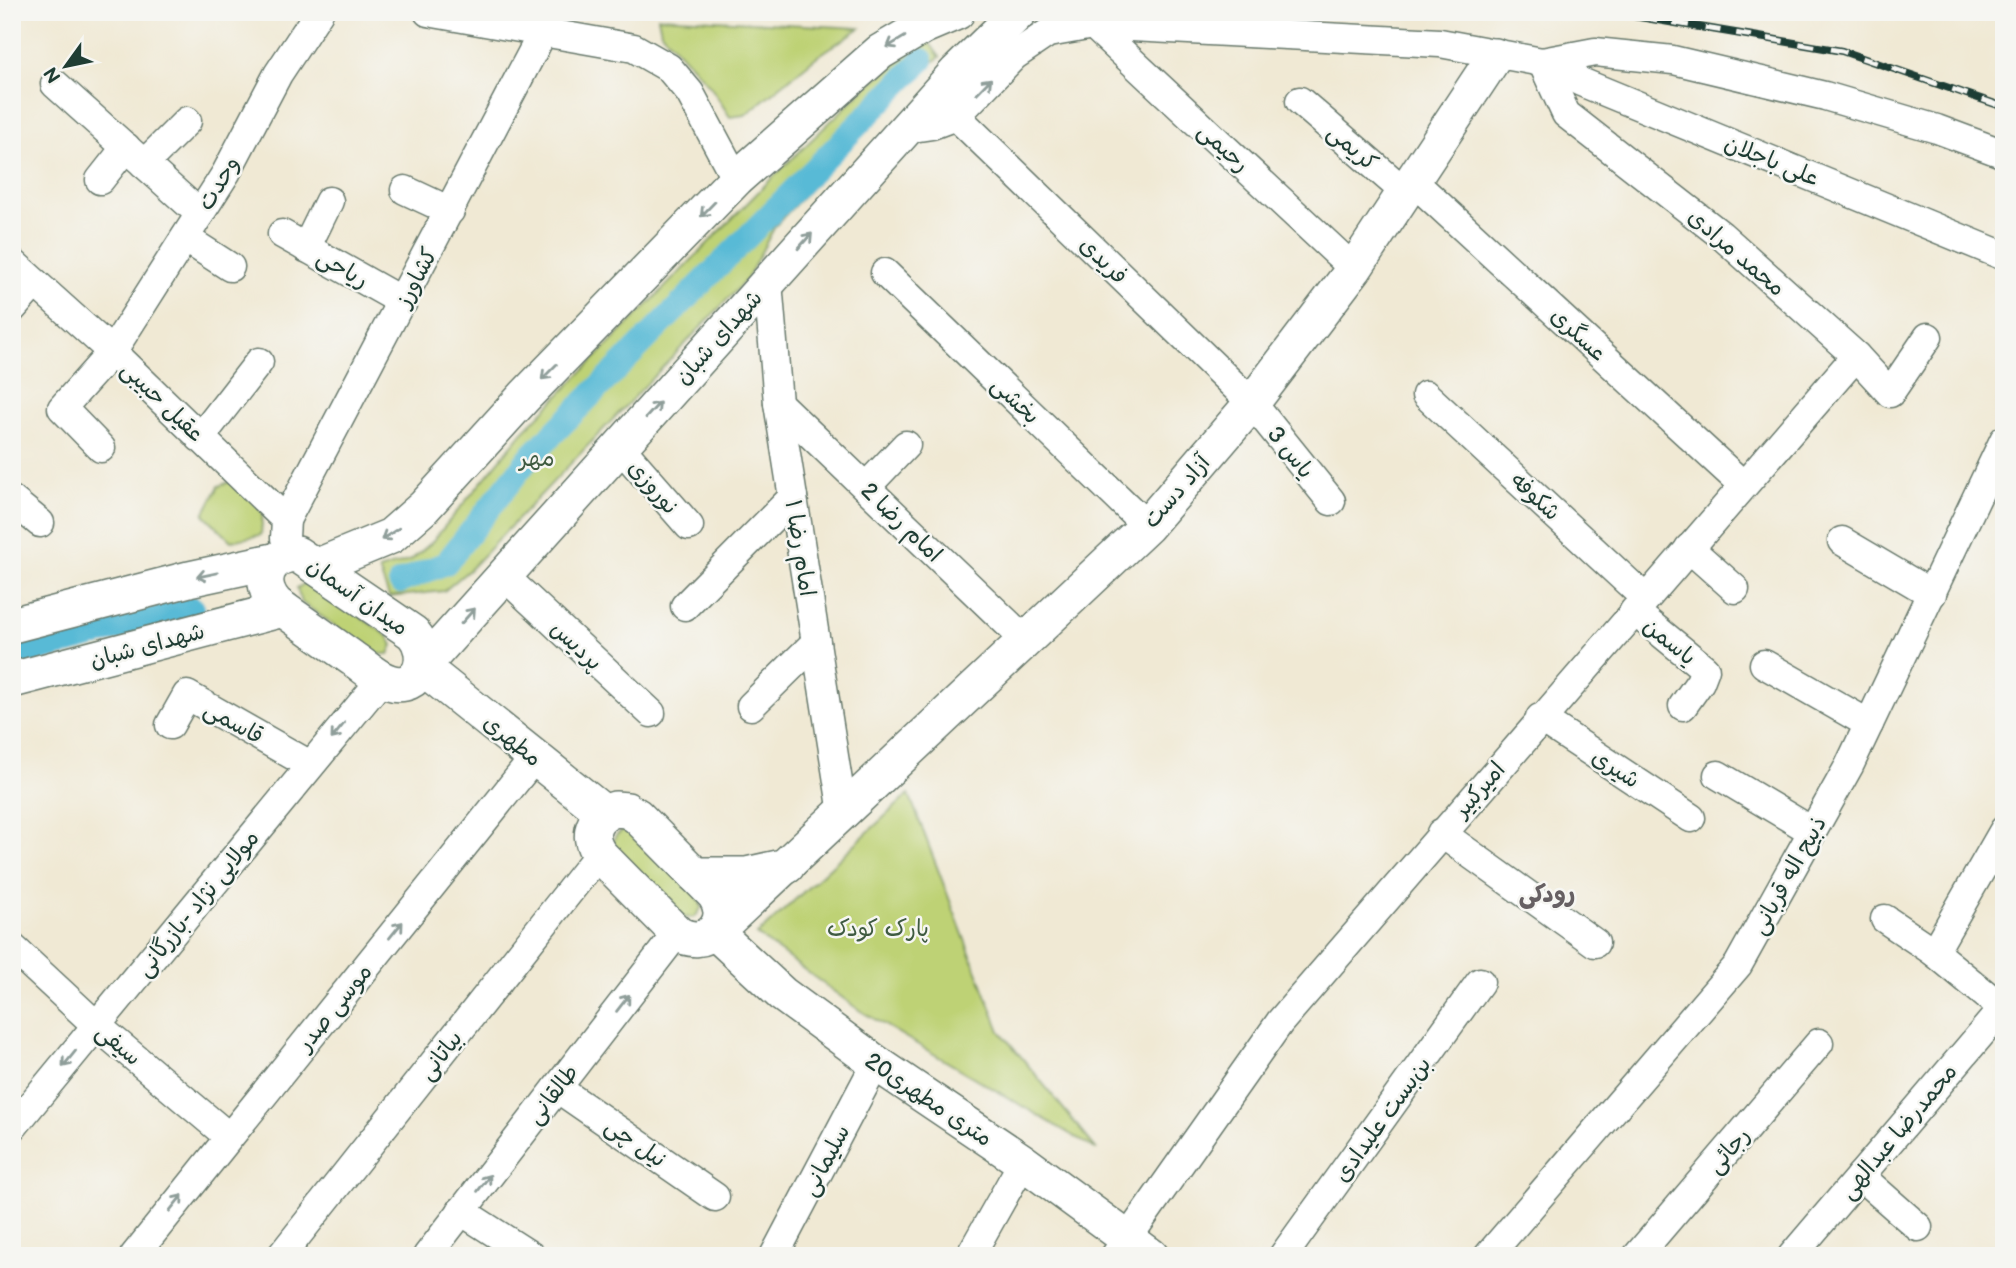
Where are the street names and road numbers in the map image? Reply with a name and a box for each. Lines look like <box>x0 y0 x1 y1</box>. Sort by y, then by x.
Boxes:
street label: رحیمی <box>1192 117 1255 179</box>
street label: کریمی <box>1321 118 1383 177</box>
street label: علی باجلان <box>1720 129 1823 193</box>
street label: وحدت <box>192 151 246 216</box>
street label: محمد مرادی <box>1682 203 1791 303</box>
street label: فریدی <box>1073 231 1133 290</box>
street label: ریاحی <box>312 243 373 295</box>
street label: کشاورز <box>389 243 444 314</box>
street label: شهدای شبان <box>669 285 769 391</box>
street label: عسگری <box>1544 302 1612 368</box>
street label: عقیل حبیبی <box>115 355 210 448</box>
street label: بخشی <box>985 371 1045 431</box>
street label: یاس 3 <box>1261 421 1320 484</box>
street label: آزاد دست <box>1137 448 1217 534</box>
street label: نوروزی <box>622 454 685 521</box>
street label: شکوفه <box>1504 467 1566 527</box>
street label: امام رضا 2 <box>853 477 948 571</box>
street label: امام رضا ۱ <box>776 498 821 599</box>
street label: میدان آسمان <box>301 552 414 642</box>
street label: یاسمن <box>1637 612 1702 672</box>
street label: پردیس <box>545 615 608 677</box>
street label: شهدای شبان <box>87 617 208 675</box>
street label: قاسمی <box>199 695 268 751</box>
street label: مطهری <box>477 709 547 773</box>
street label: شیری <box>1586 743 1645 795</box>
street label: امیرکبیر <box>1447 756 1511 825</box>
street label: ذبیح اله قربانی <box>1745 811 1834 940</box>
street label: مولایی نژاد -بازرگانی <box>130 825 265 983</box>
street label: موسی صدر <box>290 958 378 1058</box>
street label: سیفی <box>90 1018 147 1072</box>
street label: بیاتانی <box>413 1025 469 1086</box>
street label: 20متری مطهری <box>859 1047 998 1153</box>
street label: بن‌بست علیدادی <box>1328 1051 1438 1188</box>
street label: محمدرضا عبدالهی <box>1834 1058 1964 1205</box>
street label: طالقانی <box>521 1059 585 1130</box>
street label: نیل چی <box>599 1112 671 1174</box>
street label: سلیمانی <box>795 1120 856 1201</box>
street label: رجائی <box>1701 1122 1756 1179</box>

